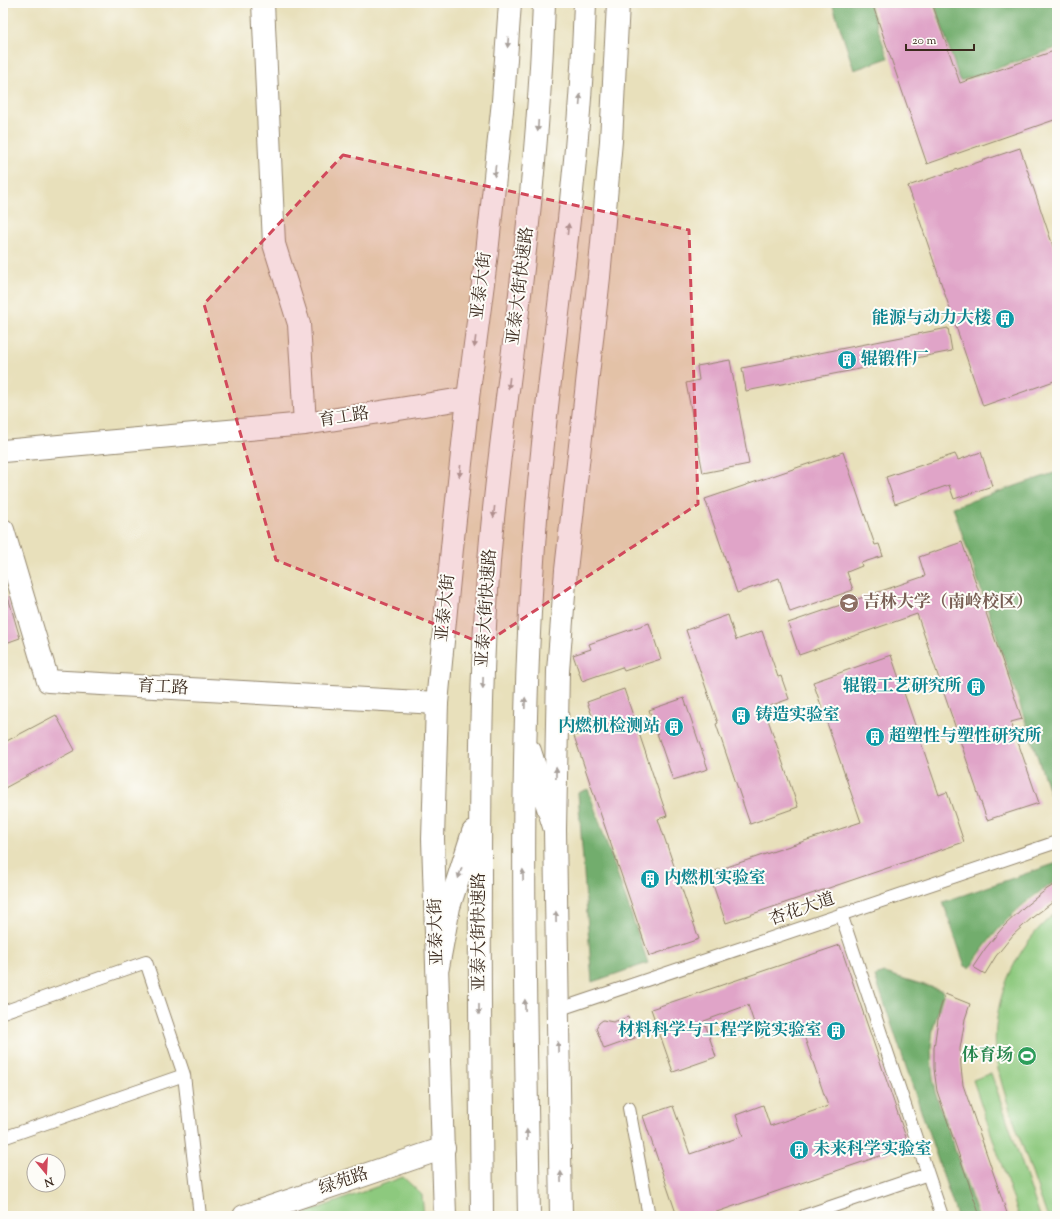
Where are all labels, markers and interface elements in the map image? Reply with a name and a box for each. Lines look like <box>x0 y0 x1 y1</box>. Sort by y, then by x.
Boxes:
scale bar <box>906 26 974 52</box>
text: 20 m <box>912 32 937 50</box>
one-way arrow <box>504 36 511 48</box>
one-way arrow <box>576 94 583 106</box>
one-way arrow <box>535 120 541 133</box>
one-way arrow <box>492 165 499 177</box>
one-way arrow <box>565 223 571 235</box>
street label: 亚泰大街快速路 <box>502 225 540 347</box>
street label: 亚泰大街 <box>466 251 498 321</box>
place label: 能源与动力大楼 <box>872 307 991 331</box>
building icon: 能源与动力大楼 <box>994 308 1016 330</box>
one-way arrow <box>472 336 479 348</box>
place label: 辊锻件厂 <box>860 348 929 372</box>
building icon: 辊锻件厂 <box>836 349 858 371</box>
one-way arrow <box>506 377 512 389</box>
street label: 育工路 <box>317 402 371 434</box>
one-way arrow <box>457 465 463 477</box>
one-way arrow <box>491 506 497 518</box>
street label: 亚泰大街快速路 <box>471 548 503 668</box>
street label: 亚泰大街 <box>431 573 461 643</box>
place label: 吉林大学（南岭校区） <box>863 591 1033 615</box>
school or university icon: 吉林大学（南岭校区） <box>838 592 860 614</box>
street label: 育工路 <box>137 675 189 701</box>
place label: 辊锻工艺研究所 <box>842 675 962 699</box>
building icon: 辊锻工艺研究所 <box>965 676 987 698</box>
one-way arrow <box>480 677 486 690</box>
one-way arrow <box>522 697 529 709</box>
place label: 铸造实验室 <box>755 704 840 728</box>
building icon: 铸造实验室 <box>730 705 752 727</box>
place label: 内燃机检测站 <box>558 715 660 739</box>
building icon: 内燃机检测站 <box>663 716 685 738</box>
place label: 超塑性与塑性研究所 <box>889 725 1042 749</box>
building icon: 超塑性与塑性研究所 <box>864 726 886 748</box>
one-way arrow <box>553 766 559 779</box>
place label: 内燃机实验室 <box>664 867 766 891</box>
one-way arrow <box>457 868 463 880</box>
one-way arrow <box>520 868 526 881</box>
building icon: 内燃机实验室 <box>639 868 661 890</box>
street label: 亚泰大街快速路 <box>468 873 492 992</box>
street label: 杏花大道 <box>766 888 838 932</box>
street label: 亚泰大街 <box>424 898 450 966</box>
one-way arrow <box>553 910 559 923</box>
one-way arrow <box>522 998 528 1011</box>
one-way arrow <box>476 1003 482 1016</box>
place label: 材料科学与工程学院实验室 <box>618 1019 822 1043</box>
building icon: 材料科学与工程学院实验室 <box>825 1020 847 1042</box>
one-way arrow <box>555 1040 561 1053</box>
place label: 体育场 <box>962 1044 1013 1068</box>
sports icon: 体育场 <box>1016 1045 1038 1067</box>
one-way arrow <box>524 1128 530 1141</box>
place label: 未来科学实验室 <box>813 1138 932 1162</box>
building icon: 未来科学实验室 <box>788 1139 810 1161</box>
north arrow <box>26 1153 66 1193</box>
street label: 绿苑路 <box>316 1162 372 1202</box>
one-way arrow <box>558 1170 564 1183</box>
text: N <box>42 1172 56 1191</box>

